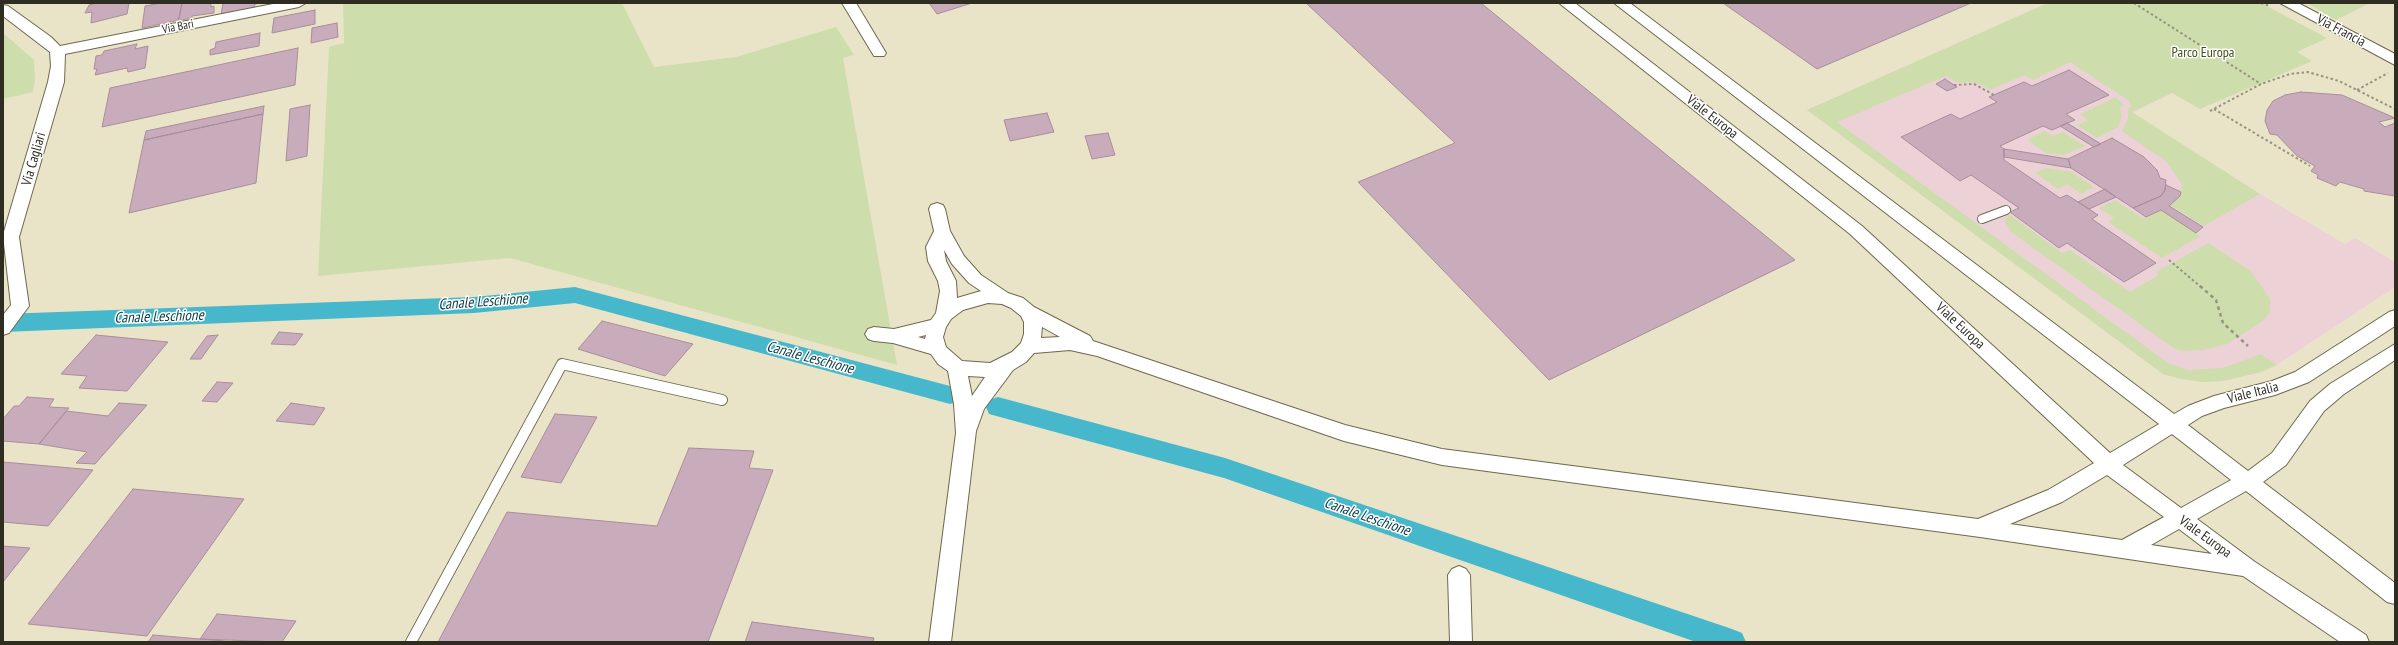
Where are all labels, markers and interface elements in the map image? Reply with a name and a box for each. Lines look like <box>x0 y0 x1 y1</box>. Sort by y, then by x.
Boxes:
street label: Via Francia <box>2314 11 2368 51</box>
street label: Via Bari <box>161 17 195 37</box>
park label: Parco Europa <box>2172 45 2234 61</box>
street label: Viale Europa <box>1683 92 1741 142</box>
street label: Via Cagliari <box>18 130 50 188</box>
water label: Canale Leschione <box>438 290 528 314</box>
street label: Viale Europa <box>1932 299 1988 353</box>
water label: Canale Leschione <box>114 306 204 328</box>
water label: Canale Leschione <box>764 338 856 378</box>
street label: Viale Italia <box>2226 379 2280 407</box>
water label: Canale Leschione <box>1322 494 1412 540</box>
street label: Viale Europa <box>2175 512 2235 562</box>

